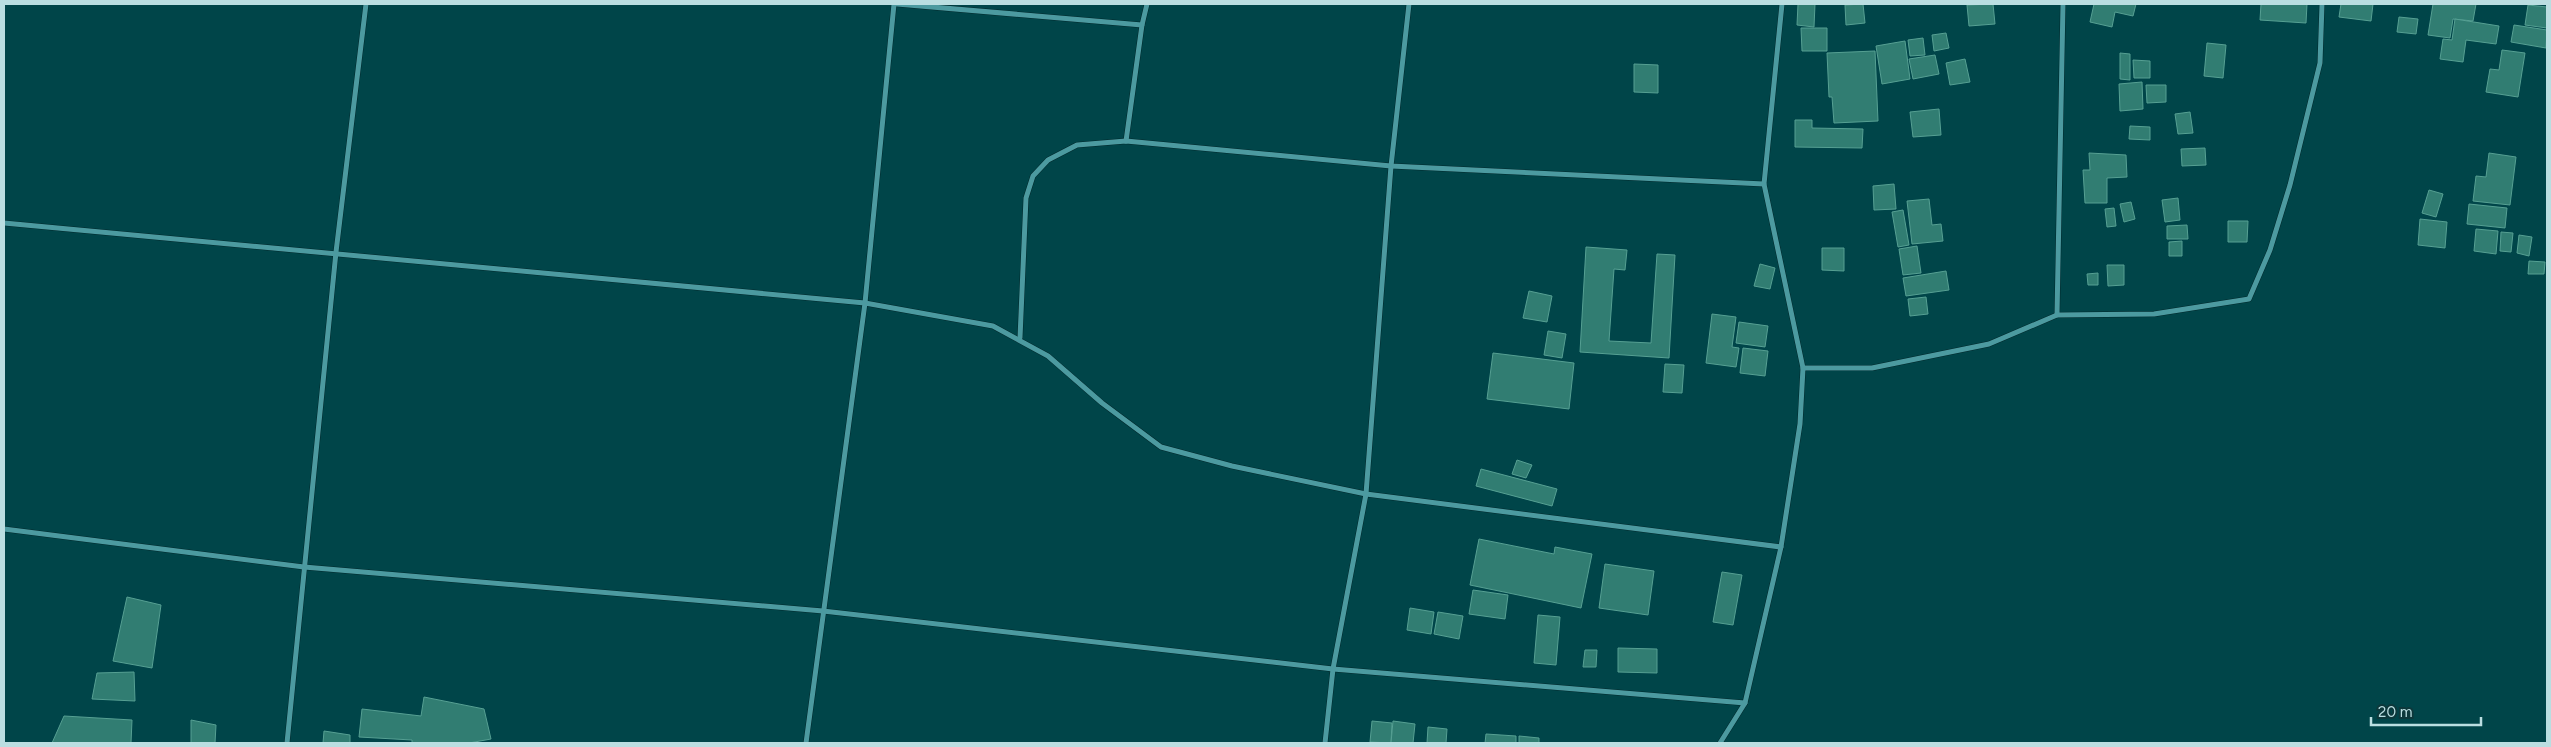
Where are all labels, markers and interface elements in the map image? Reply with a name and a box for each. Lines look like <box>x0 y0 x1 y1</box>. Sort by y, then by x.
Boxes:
scale bar <box>2371 694 2481 726</box>
text: 20 m <box>2378 703 2412 721</box>

